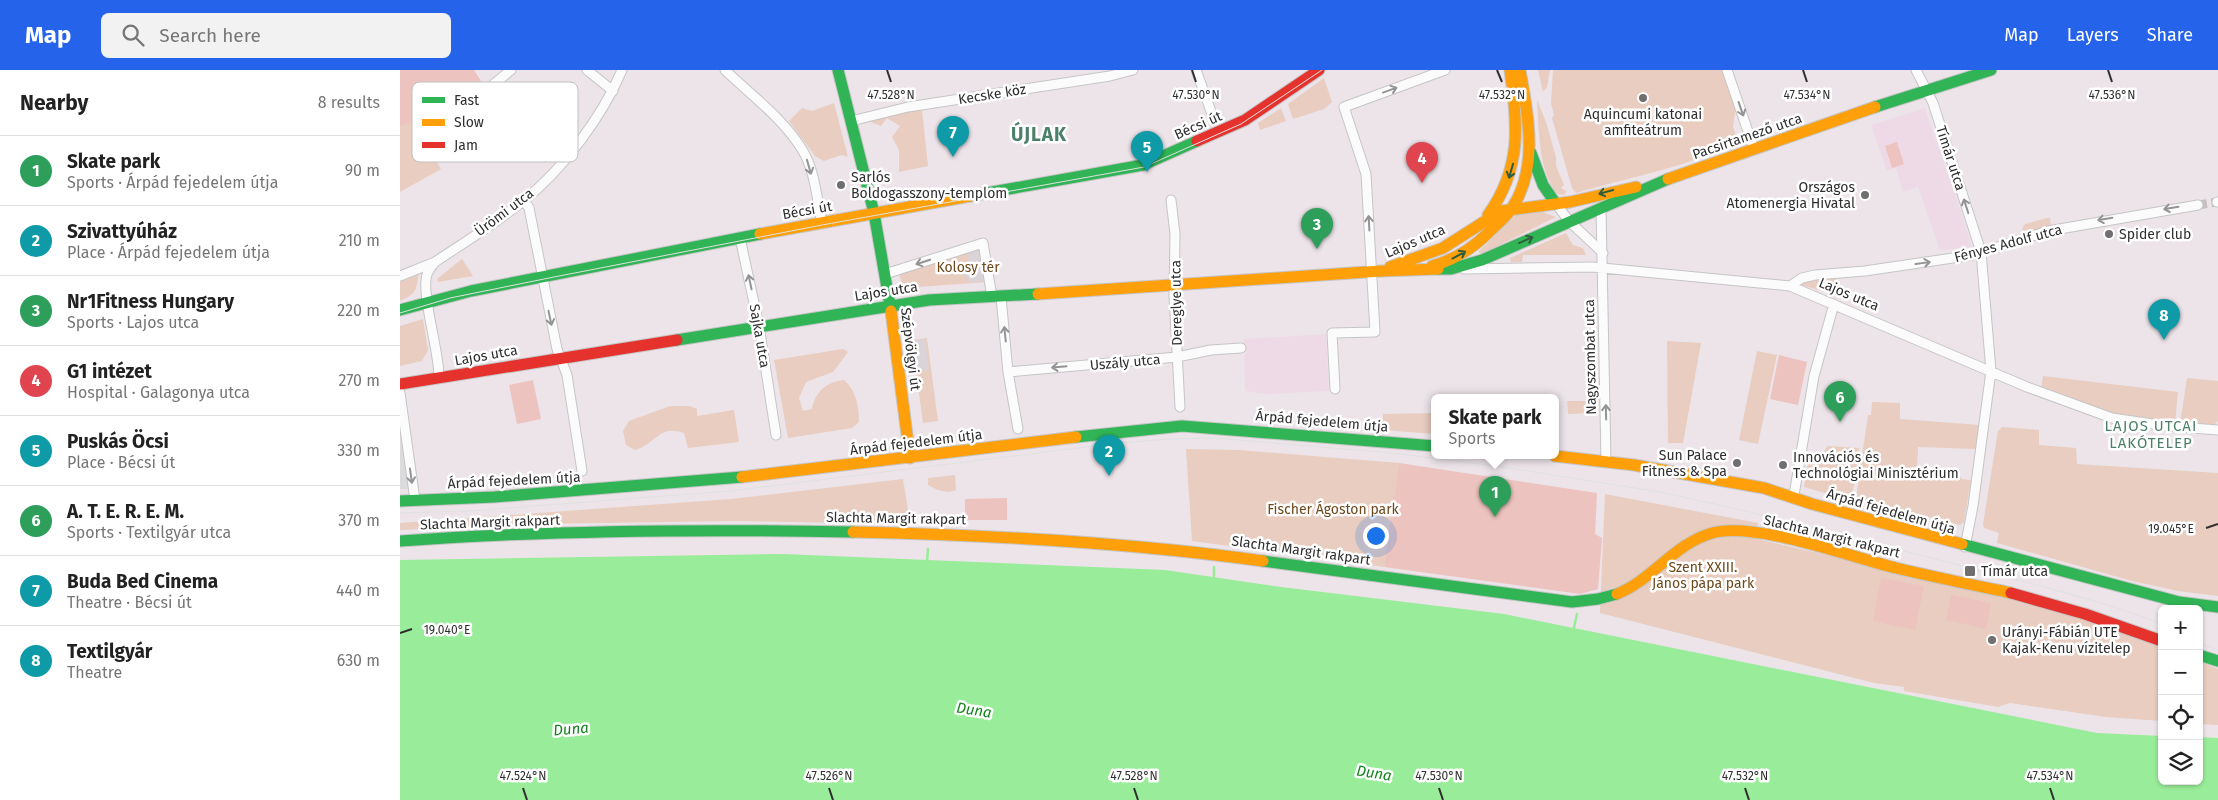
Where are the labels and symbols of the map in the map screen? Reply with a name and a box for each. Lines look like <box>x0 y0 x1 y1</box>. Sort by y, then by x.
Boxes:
street label: Kecske köz <box>957 81 1027 108</box>
legend <box>412 82 578 162</box>
one-way arrow <box>1382 85 1397 94</box>
text: 47.528°N <box>867 88 915 102</box>
text: 47.530°N <box>1172 88 1220 102</box>
text: 47.532°N <box>1479 88 1525 102</box>
text: 47.534°N <box>1783 88 1831 102</box>
text: 47.536°N <box>2088 88 2136 102</box>
text: Fast <box>454 92 480 109</box>
marker: Aquincumi katonai amfiteátrum <box>1637 92 1649 104</box>
one-way arrow <box>1737 101 1746 117</box>
place label: Aquincumi katonai amfiteátrum <box>1584 106 1702 139</box>
street label: Bécsi út <box>1172 107 1225 143</box>
street label: Pacsirtamező utca <box>1690 110 1804 163</box>
text: Slow <box>454 114 484 131</box>
pin: 7 <box>937 116 969 157</box>
district label: ÚJLAK <box>1011 121 1067 146</box>
street label: Tímár utca <box>1932 124 1969 193</box>
pin: 5 <box>1131 131 1163 172</box>
text: Jam <box>454 137 478 154</box>
pin: 4 <box>1406 142 1438 183</box>
one-way arrow <box>804 159 814 175</box>
one-way arrow <box>1505 163 1515 179</box>
place label: Sarlós Boldogasszony-templom <box>851 169 1007 202</box>
marker: Sarlós Boldogasszony-templom <box>835 179 847 191</box>
place label: Országos Atomenergia Hivatal <box>1726 179 1855 212</box>
street label: Ürömi utca <box>471 184 537 240</box>
one-way arrow <box>1599 188 1615 198</box>
marker: Országos Atomenergia Hivatal <box>1859 189 1871 201</box>
street label: Bécsi út <box>781 198 834 223</box>
one-way arrow <box>1961 198 1971 214</box>
one-way arrow <box>2163 204 2179 214</box>
pin: 3 <box>1301 208 1333 249</box>
one-way arrow <box>1364 215 1373 231</box>
one-way arrow <box>2097 215 2113 225</box>
street label: Lajos utca <box>1383 221 1448 262</box>
street label: Fényes Adolf utca <box>1952 221 2064 266</box>
place label: Spider club <box>2119 226 2191 243</box>
marker: Spider club <box>2103 228 2115 240</box>
one-way arrow <box>1518 235 1533 245</box>
one-way arrow <box>1451 250 1466 260</box>
one-way arrow <box>915 258 931 268</box>
one-way arrow <box>1914 258 1930 268</box>
park label: Kolosy tér <box>936 259 1000 276</box>
street label: Dereglye utca <box>1167 260 1186 346</box>
street label: Lajos utca <box>1816 274 1881 315</box>
one-way arrow <box>744 275 754 291</box>
street label: Lajos utca <box>853 278 919 305</box>
street label: Nagyszombat utca <box>1581 299 1600 415</box>
pin: 8 <box>2148 299 2180 340</box>
street label: Sajka utca <box>746 303 773 369</box>
street label: Szépvölgyi út <box>897 307 924 392</box>
one-way arrow <box>546 310 555 326</box>
one-way arrow <box>1000 327 1010 343</box>
street label: Lajos utca <box>453 342 519 369</box>
street label: Uszály utca <box>1089 351 1161 374</box>
one-way arrow <box>1051 363 1067 372</box>
pin: 6 <box>1824 381 1856 422</box>
one-way arrow <box>1601 404 1610 420</box>
street label: Árpád fejedelem útja <box>1255 406 1389 436</box>
district label: LAJOS UTCAI LAKÓTELEP <box>2105 417 2197 452</box>
street label: Árpád fejedelem útja <box>849 425 983 459</box>
pin: 2 <box>1093 435 1125 476</box>
place label: Sun Palace Fitness & Spa <box>1642 447 1727 480</box>
place label: Innovációs és Technológiai Minisztérium <box>1793 449 1959 482</box>
marker: Sun Palace Fitness & Spa <box>1731 457 1743 469</box>
marker: Innovációs és Technológiai Minisztérium <box>1777 459 1789 471</box>
one-way arrow <box>407 468 417 484</box>
street label: Árpád fejedelem útja <box>447 468 581 492</box>
pin: 1 <box>1479 476 1511 517</box>
street label: Árpád fejedelem útja <box>1825 484 1957 538</box>
park label: Fischer Ágoston park <box>1267 500 1400 518</box>
street label: Slachta Margit rakpart <box>826 509 967 528</box>
street label: Slachta Margit rakpart <box>1762 511 1903 562</box>
street label: Slachta Margit rakpart <box>420 512 561 533</box>
text: 19.045°E <box>2148 522 2194 536</box>
your location <box>1363 523 1389 549</box>
street label: Slachta Margit rakpart <box>1230 532 1372 569</box>
park label: Szent XXIII. János pápa park <box>1652 559 1755 592</box>
place label: Tímár utca <box>1981 563 2048 580</box>
marker: Tímár utca <box>1963 564 1977 578</box>
text: 19.040°E <box>424 623 470 637</box>
place label: Urányi-Fábián UTE Kajak-Kenu vízitelep <box>2002 624 2131 657</box>
marker: Urányi-Fábián UTE Kajak-Kenu vízitelep <box>1986 634 1998 646</box>
water label: Duna <box>955 698 993 722</box>
water label: Duna <box>553 718 589 740</box>
water label: Duna <box>1355 761 1393 785</box>
text: 47.524°N <box>500 769 546 783</box>
text: 47.526°N <box>806 769 852 783</box>
text: 47.528°N <box>1110 769 1158 783</box>
text: 47.530°N <box>1415 769 1463 783</box>
text: 47.532°N <box>1722 769 1768 783</box>
text: 47.534°N <box>2026 769 2074 783</box>

